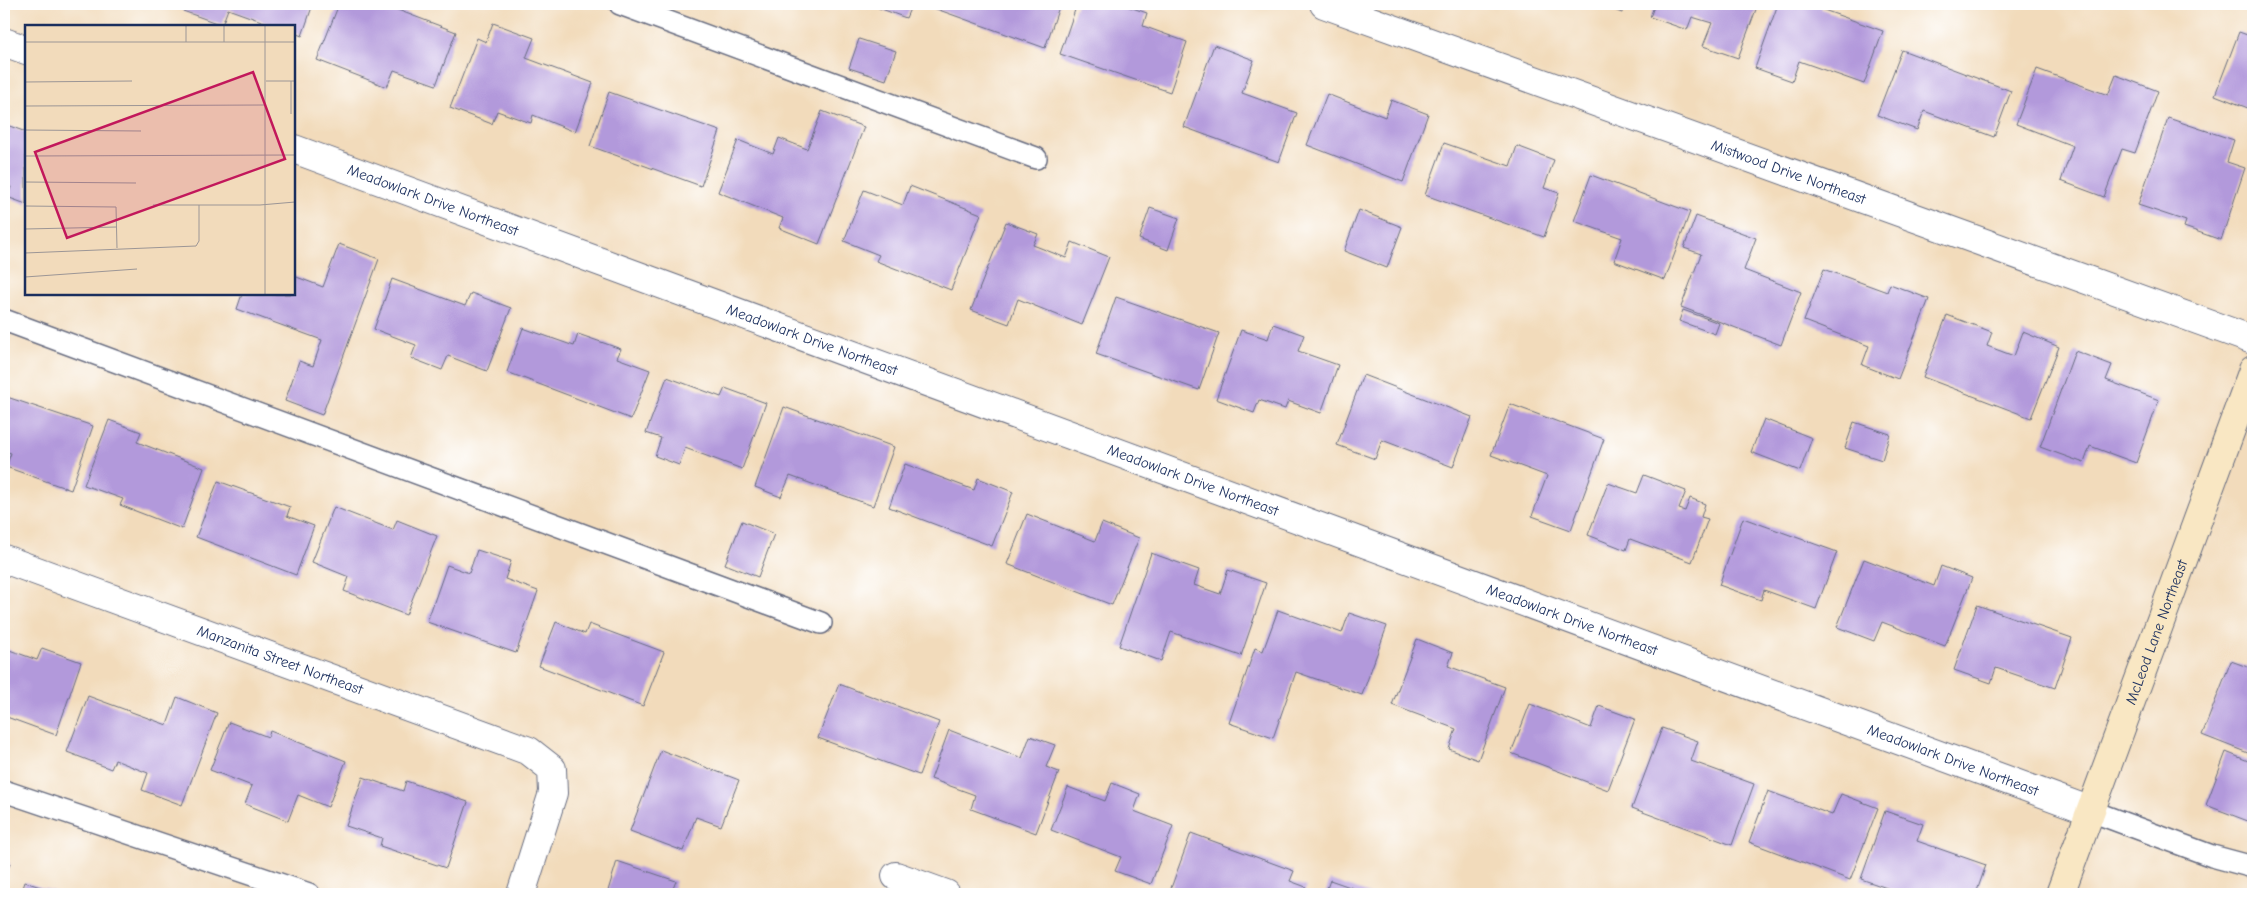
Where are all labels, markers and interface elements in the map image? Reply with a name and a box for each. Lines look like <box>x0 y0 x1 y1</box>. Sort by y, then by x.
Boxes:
inset map <box>25 25 295 295</box>
street label: Mistwood Drive Northeast <box>1709 136 1869 208</box>
street label: Meadowlark Drive Northeast <box>345 160 522 240</box>
street label: Meadowlark Drive Northeast <box>724 300 901 380</box>
street label: Meadowlark Drive Northeast <box>1105 440 1282 520</box>
street label: McLeod Lane Northeast <box>2122 557 2192 707</box>
street label: Meadowlark Drive Northeast <box>1484 580 1661 660</box>
street label: Manzanita Street Northeast <box>195 621 366 699</box>
street label: Meadowlark Drive Northeast <box>1865 720 2042 800</box>

